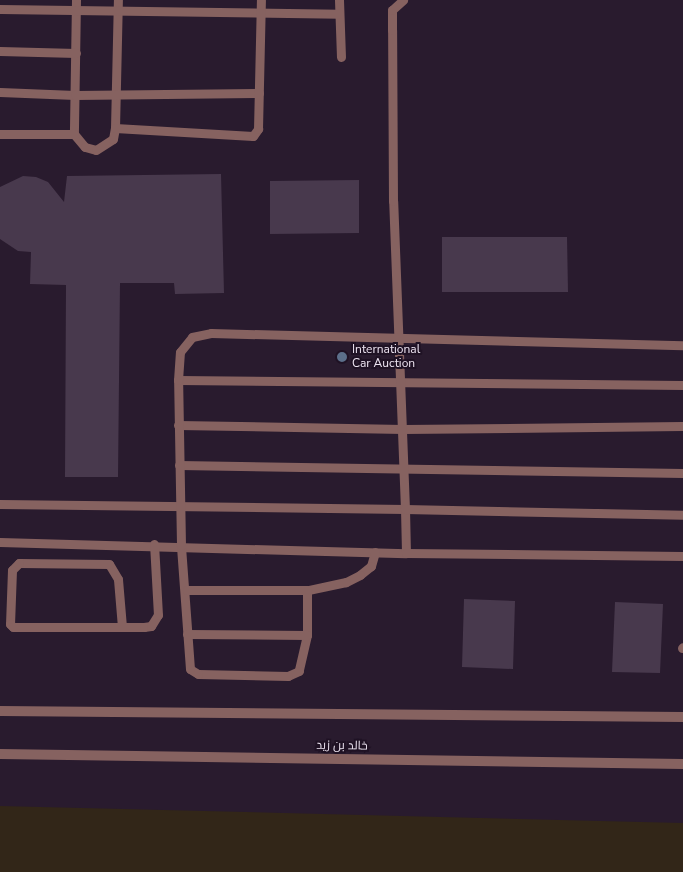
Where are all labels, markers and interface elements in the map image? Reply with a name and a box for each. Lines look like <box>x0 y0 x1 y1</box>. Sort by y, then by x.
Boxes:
place label: International Car Auction <box>352 343 420 371</box>
marker: International Car Auction <box>336 351 348 363</box>
street label: خالد بن زيد <box>316 738 368 754</box>

